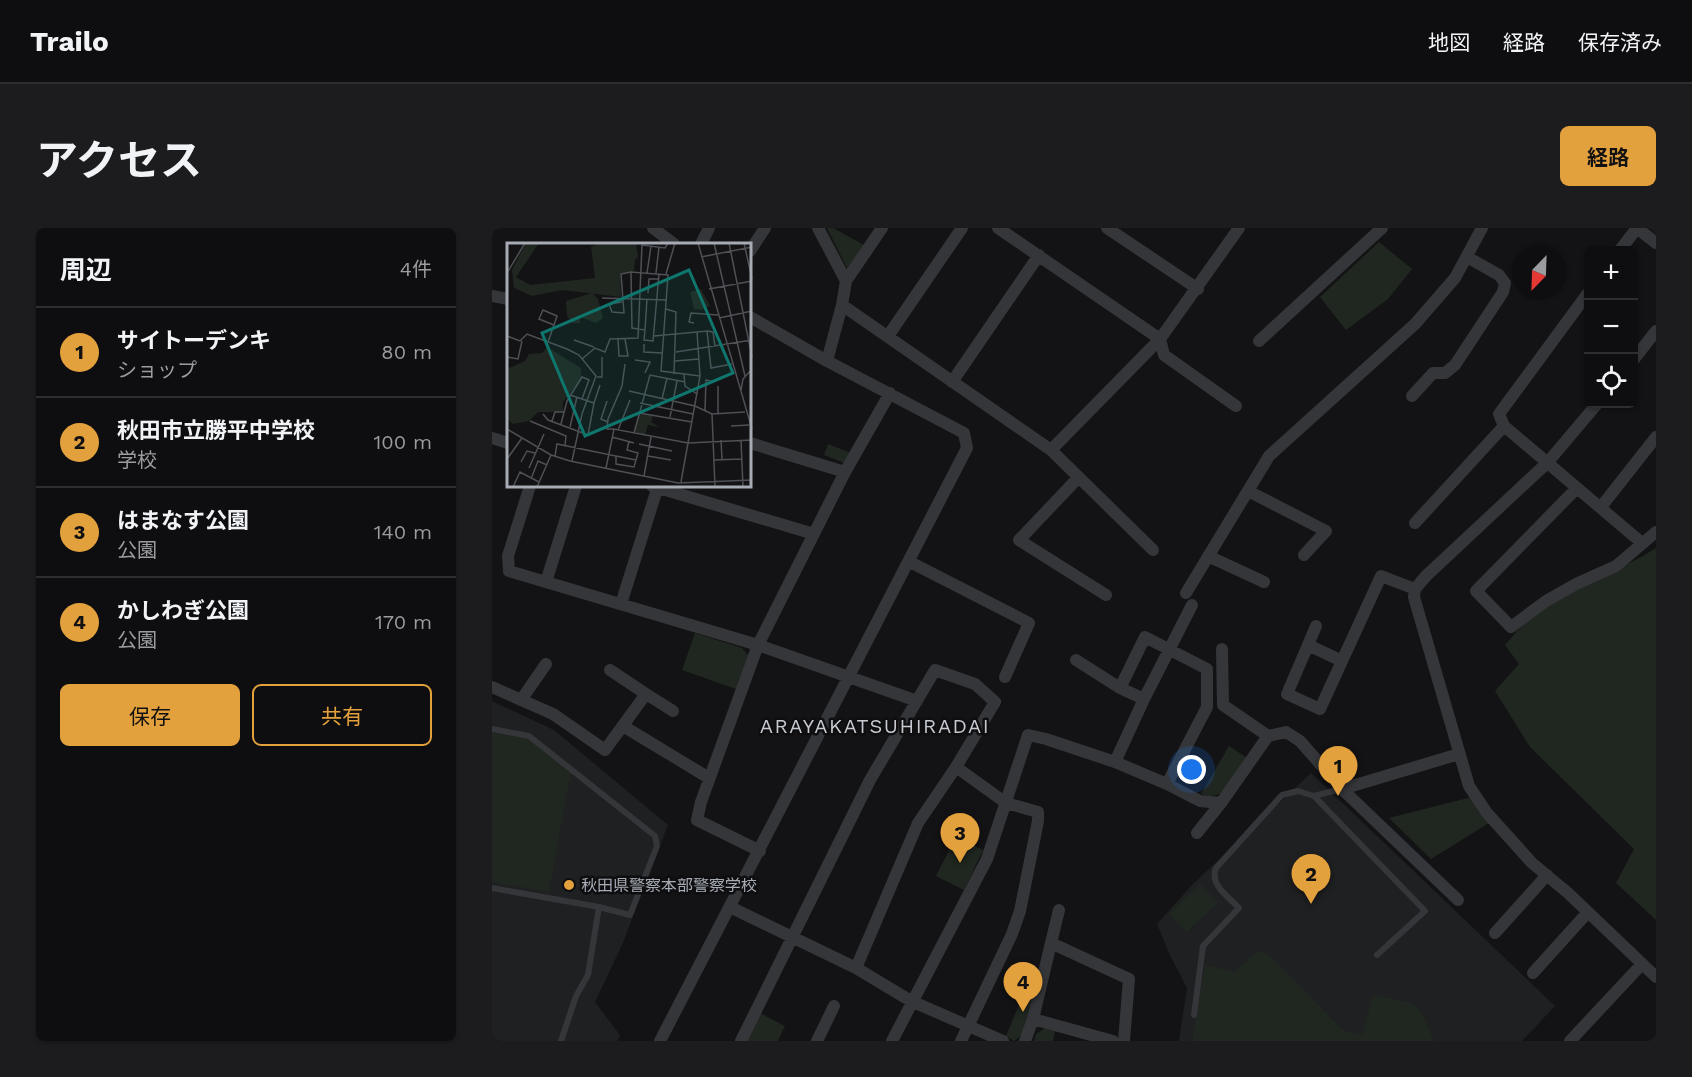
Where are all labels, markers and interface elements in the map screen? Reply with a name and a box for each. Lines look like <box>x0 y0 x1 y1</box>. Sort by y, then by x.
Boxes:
text: Trailo <box>30 25 109 58</box>
text: 地図 <box>1428 30 1470 55</box>
text: 経路 <box>1503 30 1545 55</box>
text: 保存済み <box>1578 30 1662 55</box>
button: 経路 <box>1560 126 1656 186</box>
text: アクセス <box>36 136 202 185</box>
inset map <box>507 243 752 488</box>
north arrow <box>1512 246 1566 300</box>
map controls <box>1584 246 1638 408</box>
button: + <box>1584 246 1638 300</box>
text: 周辺 <box>60 255 112 285</box>
text: 4件 <box>400 257 432 281</box>
button: − <box>1584 300 1638 354</box>
text: サイトーデンキ <box>117 328 271 353</box>
text: 1 <box>75 340 84 364</box>
text: 80 m <box>381 340 432 364</box>
button: locate <box>1584 354 1638 408</box>
text: ショップ <box>117 358 197 382</box>
text: 秋田市立勝平中学校 <box>117 418 315 443</box>
text: 2 <box>74 430 85 454</box>
text: 100 m <box>373 430 432 454</box>
text: 学校 <box>117 448 157 472</box>
text: はまなす公園 <box>117 508 249 533</box>
text: 3 <box>74 520 85 544</box>
text: 140 m <box>374 520 432 544</box>
text: 公園 <box>117 538 157 562</box>
text: かしわぎ公園 <box>117 598 249 623</box>
text: 4 <box>73 610 86 634</box>
text: 170 m <box>375 610 432 634</box>
text: 公園 <box>117 628 157 652</box>
button: 保存 <box>60 684 240 746</box>
button: 共有 <box>252 684 432 746</box>
district label: ARAYAKATSUHIRADAI <box>760 714 990 738</box>
pin: 1 <box>1318 746 1358 796</box>
your location <box>1177 755 1206 784</box>
pin: 3 <box>940 814 980 863</box>
pin: 2 <box>1292 854 1330 904</box>
place label: 秋田県警察本部警察学校 <box>581 876 757 895</box>
marker: 秋田県警察本部警察学校 <box>562 878 576 892</box>
pin: 4 <box>1004 962 1042 1012</box>

